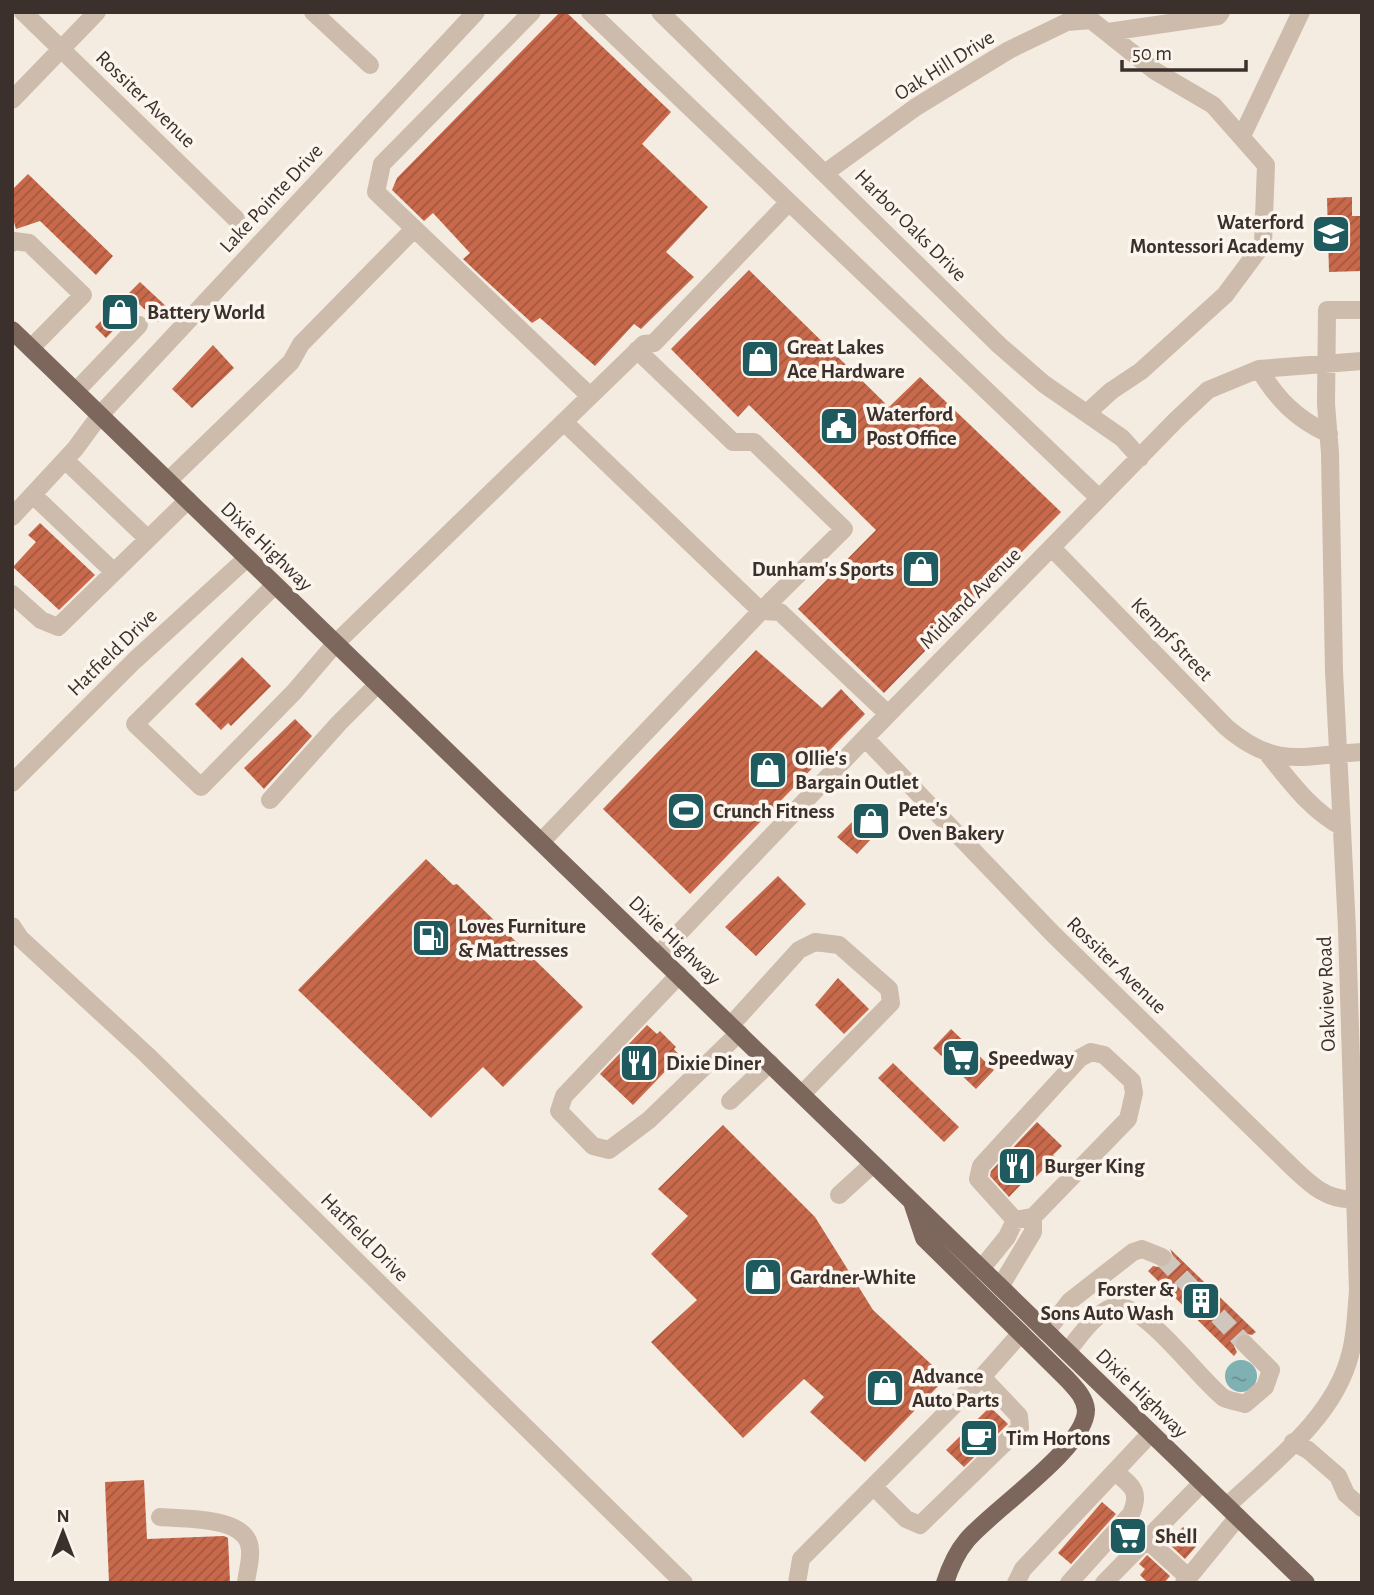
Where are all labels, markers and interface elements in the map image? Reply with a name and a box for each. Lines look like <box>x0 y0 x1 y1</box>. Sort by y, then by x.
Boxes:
street label: Oak Hill Drive <box>891 27 998 104</box>
scale bar <box>1122 28 1246 72</box>
text: 50 m <box>1132 43 1172 64</box>
street label: Rossiter Avenue <box>92 47 199 152</box>
street label: Lake Pointe Drive <box>216 140 327 257</box>
street label: Harbor Oaks Drive <box>851 165 971 285</box>
place label: Waterford Montessori Academy <box>1130 212 1305 257</box>
school or university icon: Waterford Montessori Academy <box>1310 213 1352 255</box>
shop icon: Battery World <box>99 291 141 333</box>
place label: Battery World <box>147 302 265 323</box>
place label: Great Lakes Ace Hardware <box>787 337 905 382</box>
shop icon: Great Lakes Ace Hardware <box>739 338 781 380</box>
place label: Waterford Post Office <box>866 404 957 449</box>
public building icon: Waterford Post Office <box>818 405 860 447</box>
street label: Dixie Highway <box>217 498 317 595</box>
street label: Midland Avenue <box>916 544 1025 653</box>
shop icon: Dunham's Sports <box>900 548 942 590</box>
place label: Dunham's Sports <box>752 559 894 580</box>
street label: Kempf Street <box>1127 594 1217 685</box>
street label: Hatfield Drive <box>64 605 161 700</box>
place label: Ollie's Bargain Outlet <box>795 748 919 793</box>
shop icon: Ollie's Bargain Outlet <box>747 749 789 791</box>
sports icon: Crunch Fitness <box>665 790 707 832</box>
place label: Pete's Oven Bakery <box>898 799 1005 844</box>
shop icon: Pete's Oven Bakery <box>850 800 892 842</box>
place label: Crunch Fitness <box>713 801 835 822</box>
street label: Dixie Highway <box>625 892 725 989</box>
street label: Rossiter Avenue <box>1063 913 1170 1018</box>
place label: Loves Furniture & Mattresses <box>458 916 586 961</box>
fuel station icon: Loves Furniture & Mattresses <box>410 917 452 959</box>
street label: Oakview Road <box>1314 936 1339 1052</box>
supermarket icon: Speedway <box>940 1037 982 1079</box>
restaurant icon: Dixie Diner <box>618 1042 660 1084</box>
place label: Speedway <box>988 1048 1075 1069</box>
place label: Dixie Diner <box>666 1053 762 1074</box>
restaurant icon: Burger King <box>996 1145 1038 1187</box>
place label: Burger King <box>1044 1156 1145 1177</box>
street label: Hatfield Drive <box>317 1189 413 1285</box>
shop icon: Gardner-White <box>742 1256 784 1298</box>
place label: Gardner-White <box>790 1267 916 1288</box>
place label: Forster & Sons Auto Wash <box>1041 1279 1174 1324</box>
building icon: Forster & Sons Auto Wash <box>1180 1280 1222 1322</box>
street label: Dixie Highway <box>1092 1345 1192 1442</box>
place label: Advance Auto Parts <box>912 1366 999 1411</box>
shop icon: Advance Auto Parts <box>864 1367 906 1409</box>
cafe icon: Tim Hortons <box>958 1417 1000 1459</box>
place label: Tim Hortons <box>1006 1428 1110 1449</box>
north arrow <box>28 1497 98 1567</box>
text: N <box>56 1507 70 1526</box>
supermarket icon: Shell <box>1107 1515 1149 1557</box>
place label: Shell <box>1155 1526 1197 1547</box>

